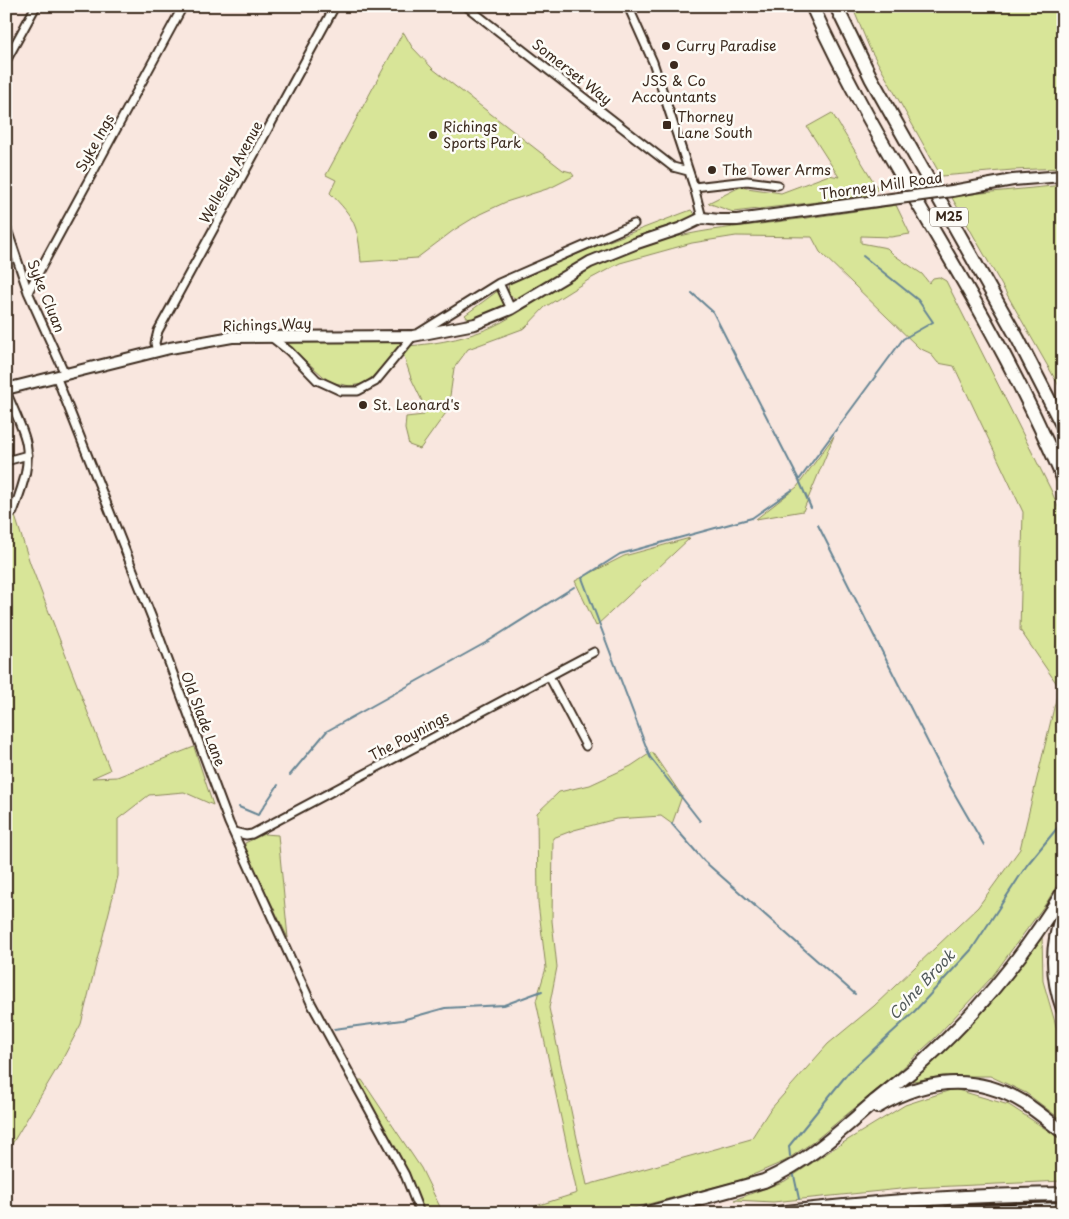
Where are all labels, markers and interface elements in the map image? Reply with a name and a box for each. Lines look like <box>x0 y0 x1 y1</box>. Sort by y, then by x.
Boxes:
street label: Somerset Way <box>528 34 617 110</box>
place label: Curry Paradise <box>676 35 777 56</box>
marker: Curry Paradise <box>660 40 672 52</box>
marker: JSS & Co Accountants <box>668 59 680 71</box>
place label: JSS & Co Accountants <box>632 70 717 107</box>
place label: Thorney Lane South <box>677 106 753 143</box>
street label: Syke Ings <box>70 110 119 176</box>
street label: Wellesley Avenue <box>194 116 268 227</box>
place label: Richings Sports Park <box>443 116 522 153</box>
marker: Thorney Lane South <box>661 119 673 131</box>
marker: Richings Sports Park <box>427 129 439 141</box>
place label: The Tower Arms <box>722 159 831 180</box>
marker: The Tower Arms <box>706 164 718 176</box>
street label: Thorney Mill Road <box>818 166 944 205</box>
road number: M25 <box>930 208 968 226</box>
street label: Syke Cluan <box>22 256 71 336</box>
street label: Richings Way <box>222 312 312 337</box>
place label: St. Leonard's <box>373 394 460 415</box>
marker: St. Leonard's <box>357 399 369 411</box>
street label: Old Slade Lane <box>176 668 231 769</box>
street label: The Poynings <box>365 706 453 766</box>
water label: Colne Brook <box>882 943 960 1024</box>

